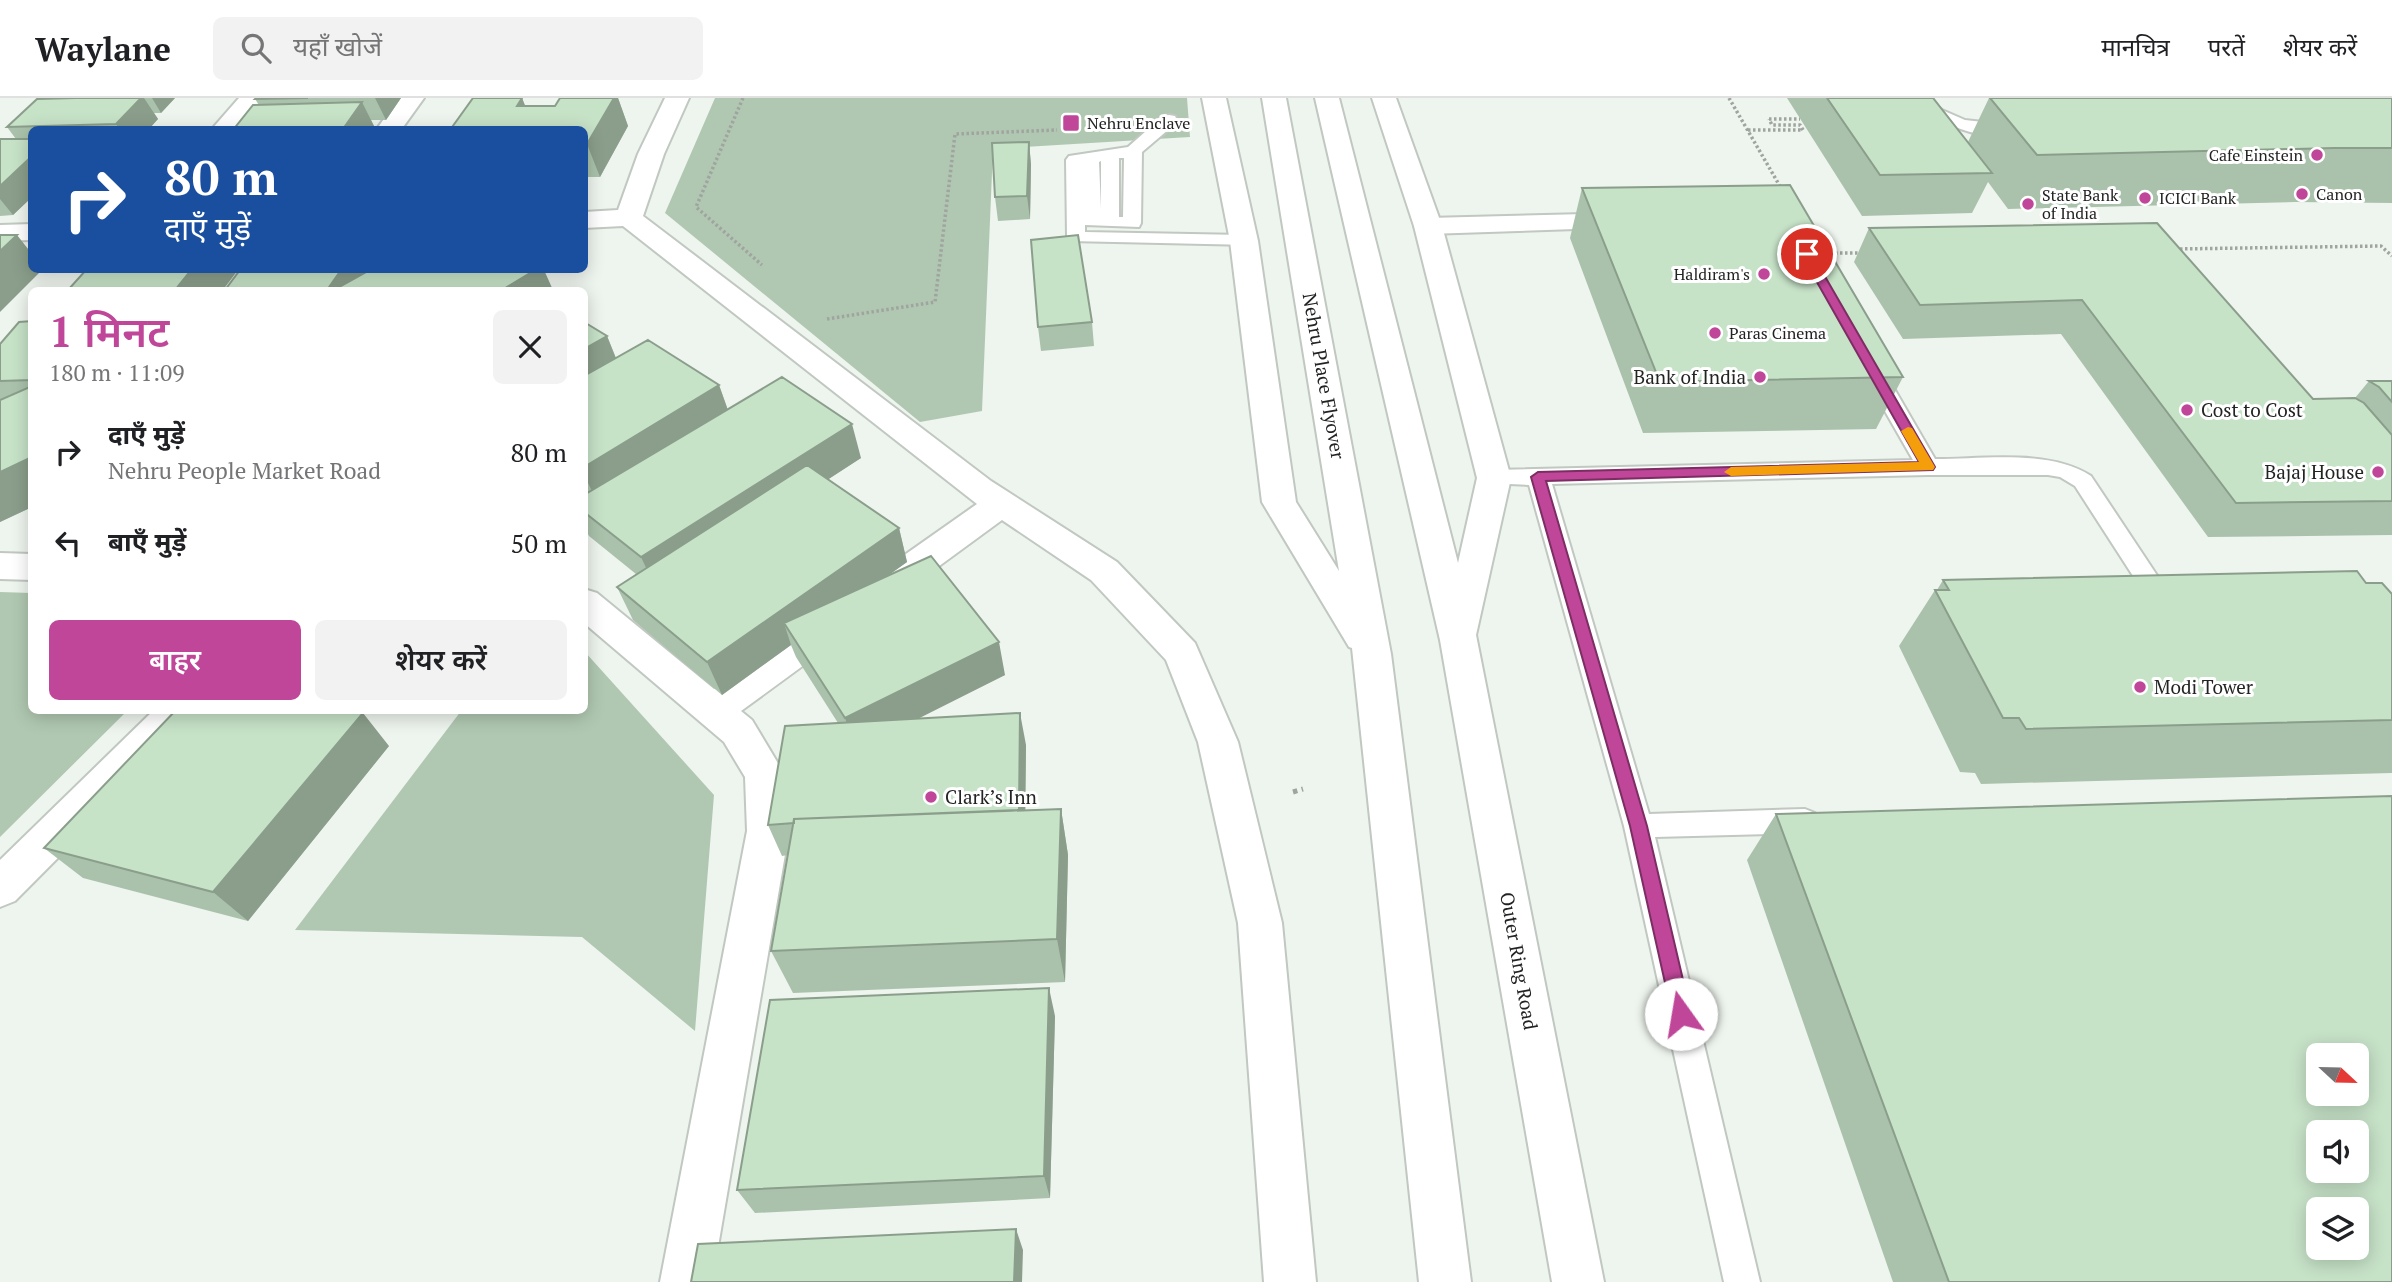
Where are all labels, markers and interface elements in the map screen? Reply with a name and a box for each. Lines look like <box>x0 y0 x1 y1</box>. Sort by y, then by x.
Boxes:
search box <box>213 17 703 80</box>
text: Waylane <box>35 27 171 70</box>
icon: search <box>237 29 275 67</box>
text: यहाँ खोजें <box>293 29 382 63</box>
text: मानचित्र <box>2101 31 2170 63</box>
text: परतें <box>2208 31 2245 63</box>
text: शेयर करें <box>2283 31 2357 63</box>
place label: Nehru Enclave <box>1087 112 1190 134</box>
marker: Nehru Enclave <box>1061 113 1081 133</box>
text: 80 m <box>164 144 278 209</box>
place label: Cafe Einstein <box>2209 144 2303 166</box>
marker: Cafe Einstein <box>2309 147 2325 163</box>
icon: right <box>49 154 140 245</box>
place label: Canon <box>2316 183 2363 205</box>
place label: State Bank of India <box>2042 184 2119 224</box>
marker: Canon <box>2294 186 2310 202</box>
place label: ICICI Bank <box>2159 187 2237 209</box>
marker: ICICI Bank <box>2137 190 2153 206</box>
marker: State Bank of India <box>2020 196 2036 212</box>
text: दाएँ मुड़ें <box>164 207 251 249</box>
pin <box>1777 224 1837 284</box>
icon: arrive <box>1788 235 1826 273</box>
place label: Haldiram's <box>1674 263 1750 285</box>
marker: Haldiram's <box>1756 266 1772 282</box>
street label: Nehru Place Flyover <box>1298 291 1352 462</box>
text: 1 मिनट <box>49 303 169 359</box>
button: close <box>493 310 567 384</box>
place label: Paras Cinema <box>1729 322 1826 344</box>
marker: Paras Cinema <box>1707 325 1723 341</box>
text: 180 m · 11:09 <box>49 357 184 388</box>
place label: Bank of India <box>1634 364 1746 389</box>
marker: Bank of India <box>1752 369 1768 385</box>
place label: Cost to Cost <box>2201 397 2303 422</box>
marker: Cost to Cost <box>2179 402 2195 418</box>
text: दाएँ मुड़ें <box>108 417 185 451</box>
icon: right <box>49 433 87 471</box>
text: 80 m <box>511 435 567 469</box>
text: Nehru People Market Road <box>108 455 381 486</box>
place label: Bajaj House <box>2265 459 2364 484</box>
marker: Bajaj House <box>2370 464 2386 480</box>
icon: left <box>49 524 87 562</box>
text: बाएँ मुड़ें <box>108 524 186 558</box>
text: 50 m <box>511 526 567 560</box>
button: बाहर <box>49 620 301 700</box>
button: शेयर करें <box>315 620 567 700</box>
place label: Modi Tower <box>2154 674 2254 699</box>
marker: Modi Tower <box>2132 679 2148 695</box>
place label: Clark’s Inn <box>945 784 1037 809</box>
marker: Clark’s Inn <box>923 789 939 805</box>
street label: Outer Ring Road <box>1495 890 1544 1032</box>
position arrow <box>1644 977 1718 1051</box>
north arrow <box>2306 1043 2370 1106</box>
map controls <box>2306 1043 2369 1260</box>
button: sound <box>2306 1120 2369 1183</box>
button: layers <box>2306 1197 2369 1260</box>

